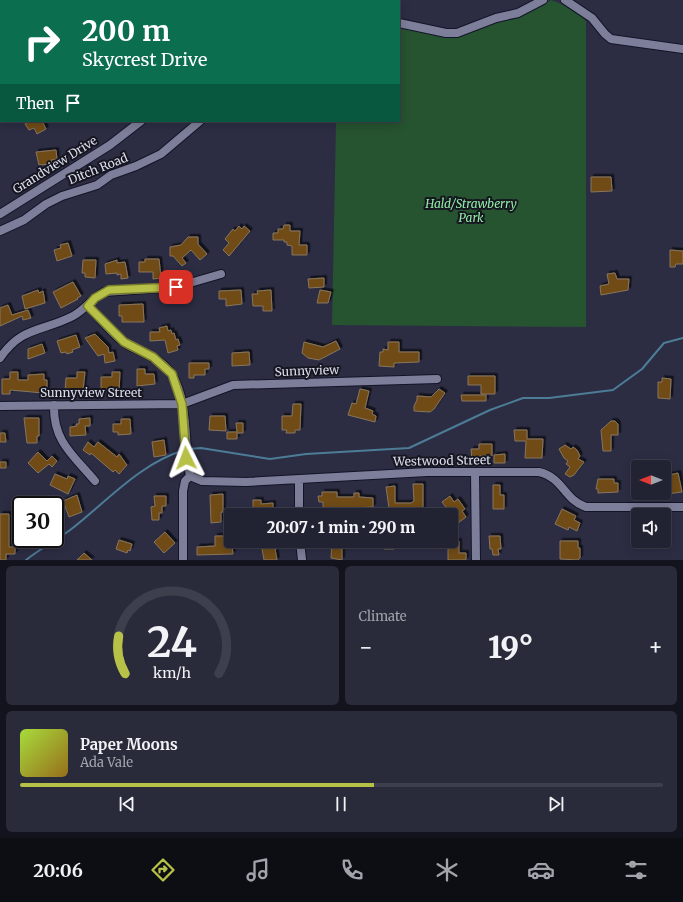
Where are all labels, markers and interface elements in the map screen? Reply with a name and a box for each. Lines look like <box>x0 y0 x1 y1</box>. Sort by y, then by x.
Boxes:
text: 200 m <box>82 13 170 49</box>
icon: right <box>16 16 68 68</box>
text: Skycrest Drive <box>82 48 207 71</box>
icon: arrive <box>62 92 84 114</box>
text: Then <box>16 94 54 113</box>
street label: Grandview Drive <box>10 133 100 197</box>
street label: Ditch Road <box>66 150 130 187</box>
park label: Hald/Strawberry Park <box>424 196 517 225</box>
pin <box>159 270 193 304</box>
icon: arrive <box>165 276 187 298</box>
street label: Sunnyview <box>274 362 340 379</box>
street label: Sunnyview Street <box>40 385 142 400</box>
position arrow <box>165 437 207 479</box>
street label: Westwood Street <box>392 452 491 469</box>
north arrow <box>631 460 671 500</box>
map controls <box>631 460 671 548</box>
speed limit sign: 30 <box>12 496 64 548</box>
button: sound <box>631 508 671 548</box>
text: 20:07 · 1 min · 290 m <box>267 518 415 537</box>
text: Climate <box>359 608 407 625</box>
text: 24 <box>147 615 197 667</box>
text: 19° <box>488 628 533 666</box>
text: − <box>359 633 373 661</box>
text: + <box>648 633 663 661</box>
text: km/h <box>153 663 192 681</box>
text: Paper Moons <box>80 735 178 754</box>
text: Ada Vale <box>80 754 133 771</box>
icon: previous <box>116 793 138 815</box>
icon: pause <box>330 793 352 815</box>
icon: next <box>545 793 567 815</box>
icon: directions <box>149 856 177 884</box>
icon: music <box>244 856 272 884</box>
icon: phone <box>338 856 366 884</box>
icon: climate <box>433 856 461 884</box>
icon: car <box>527 856 555 884</box>
icon: filters <box>622 856 650 884</box>
text: 20:06 <box>33 859 83 882</box>

